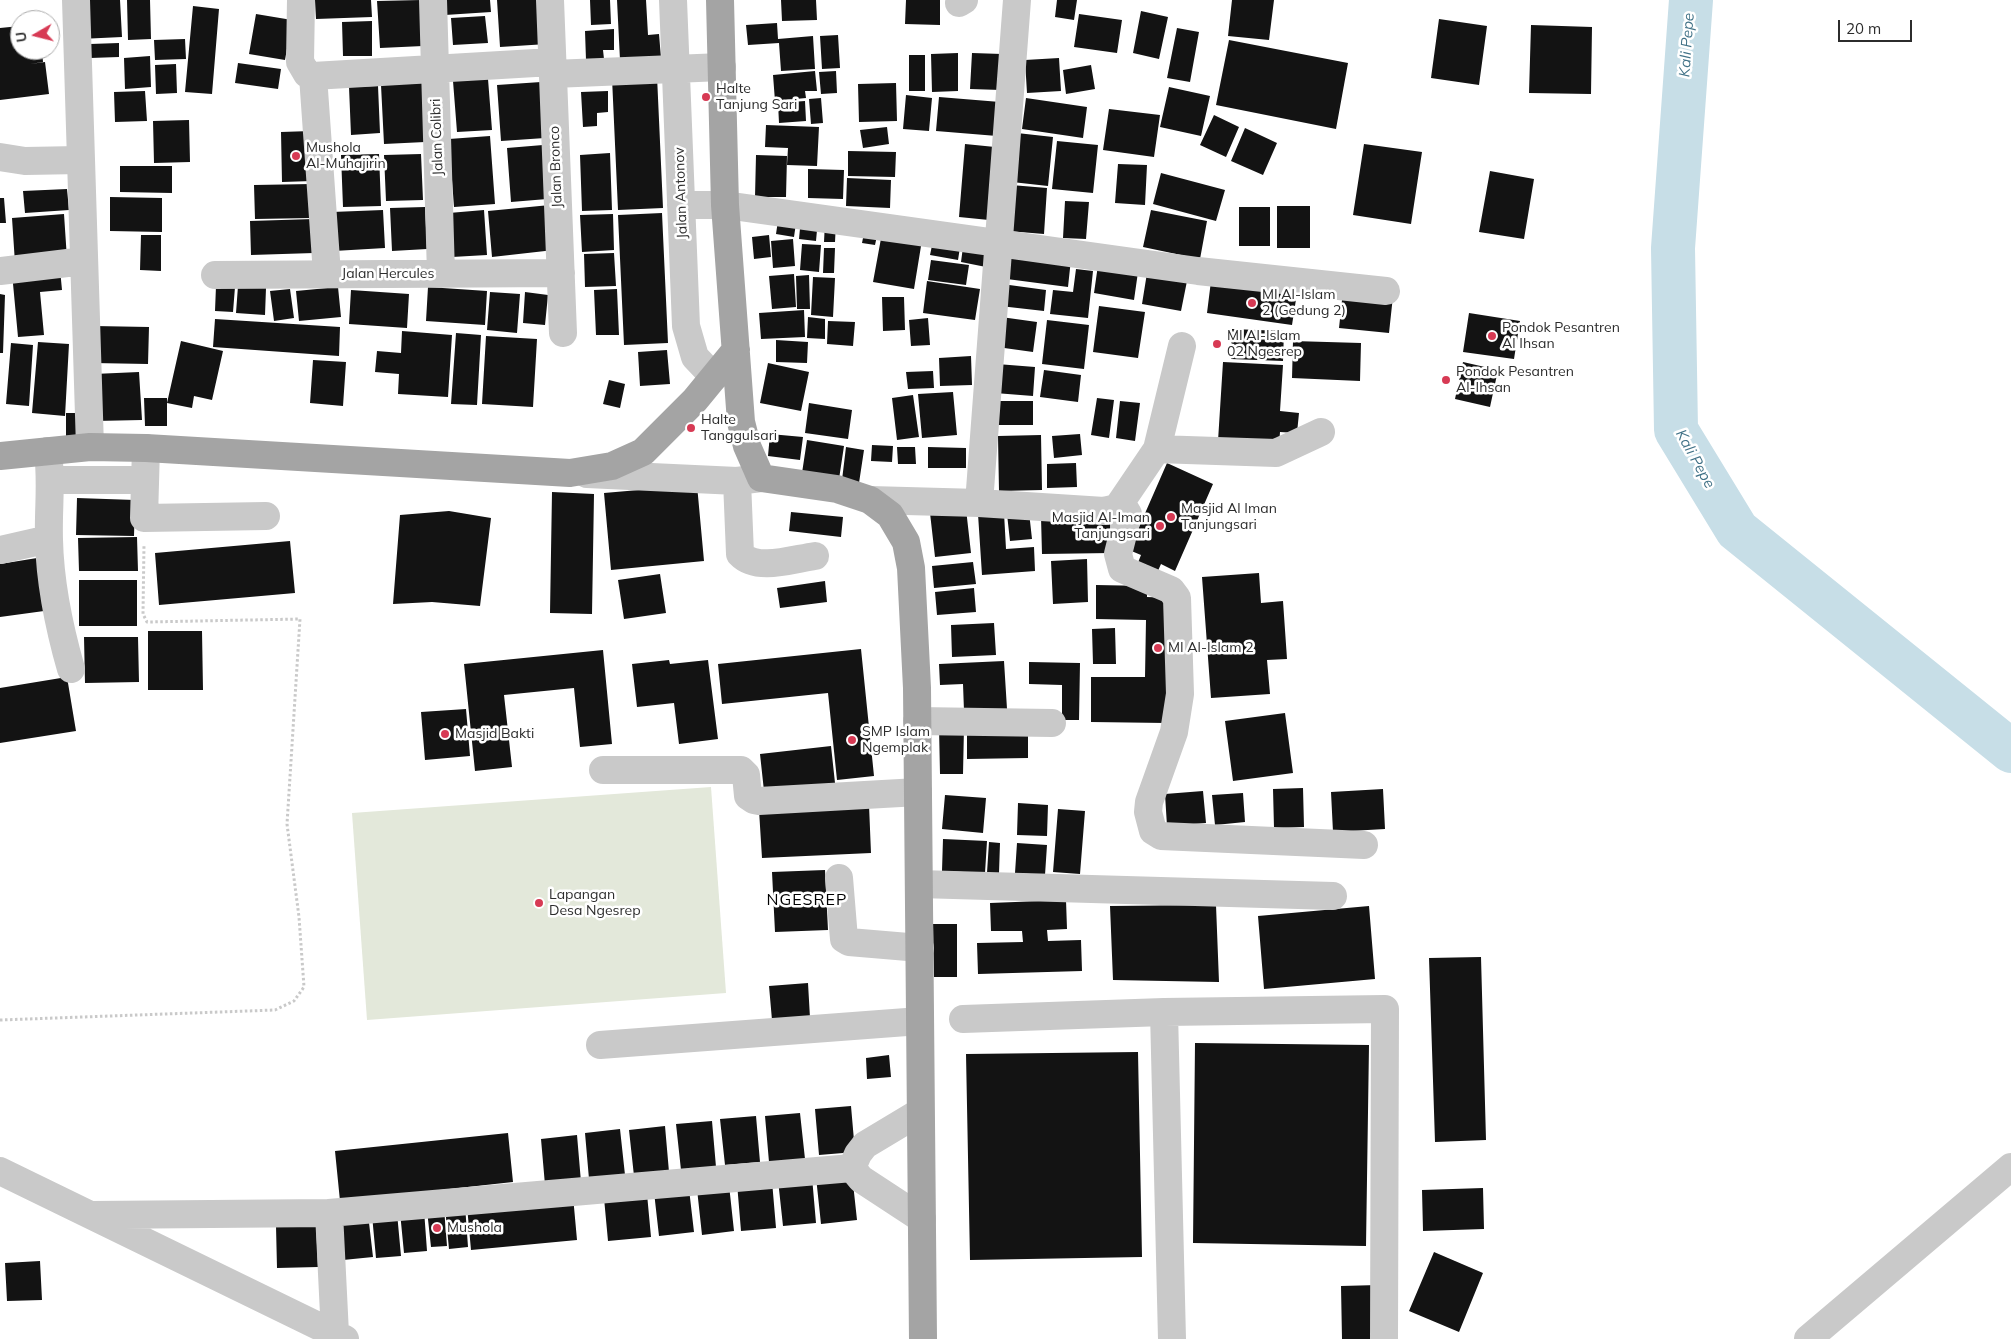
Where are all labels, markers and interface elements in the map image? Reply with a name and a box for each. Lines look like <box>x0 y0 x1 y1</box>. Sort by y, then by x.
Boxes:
north arrow <box>10 10 60 60</box>
scale bar <box>1841 10 1915 42</box>
water label: Kali Pepe <box>1676 12 1698 78</box>
text: 20 m <box>1846 19 1881 38</box>
text: U <box>12 31 31 43</box>
place label: Halte Tanjung Sari <box>716 81 797 114</box>
marker: Halte Tanjung Sari <box>700 91 712 103</box>
street label: Jalan Colibri <box>427 98 447 176</box>
street label: Jalan Bronco <box>546 126 566 208</box>
place label: Mushola Al-Muhajirin <box>306 140 386 172</box>
street label: Jalan Antonov <box>671 147 691 239</box>
marker: Mushola Al-Muhajirin <box>290 150 302 162</box>
street label: Jalan Hercules <box>342 266 434 282</box>
place label: MI Al-Islam 2 (Gedung 2) <box>1262 287 1346 320</box>
marker: MI Al-Islam 2 (Gedung 2) <box>1246 297 1258 309</box>
place label: Pondok Pesantren Al Ihsan <box>1502 320 1620 352</box>
place label: MI Al-Islam 02 Ngesrep <box>1227 328 1302 361</box>
marker: Pondok Pesantren Al Ihsan <box>1486 330 1498 342</box>
marker: MI Al-Islam 02 Ngesrep <box>1211 338 1223 350</box>
place label: Pondok Pesantren Al-Ihsan <box>1456 364 1574 397</box>
marker: Pondok Pesantren Al-Ihsan <box>1440 374 1452 386</box>
place label: Halte Tanggulsari <box>701 412 777 444</box>
marker: Halte Tanggulsari <box>685 422 697 434</box>
water label: Kali Pepe <box>1672 427 1718 491</box>
place label: Masjid Al Iman Tanjungsari <box>1181 501 1277 534</box>
place label: Masjid Al-Iman Tanjungsari <box>1052 510 1150 542</box>
marker: Masjid Al Iman Tanjungsari <box>1165 511 1177 523</box>
marker: Masjid Al-Iman Tanjungsari <box>1154 520 1166 532</box>
place label: MI Al-Islam 2 <box>1168 640 1254 656</box>
marker: MI Al-Islam 2 <box>1152 642 1164 654</box>
place label: SMP Islam Ngemplak <box>862 724 930 756</box>
place label: Masjid Bakti <box>455 726 534 742</box>
marker: Masjid Bakti <box>439 728 451 740</box>
marker: SMP Islam Ngemplak <box>846 734 858 746</box>
place label: Lapangan Desa Ngesrep <box>549 887 641 920</box>
district label: NGESREP <box>766 890 848 910</box>
marker: Lapangan Desa Ngesrep <box>533 897 545 909</box>
place label: Mushola <box>447 1220 502 1236</box>
marker: Mushola <box>431 1222 443 1234</box>

